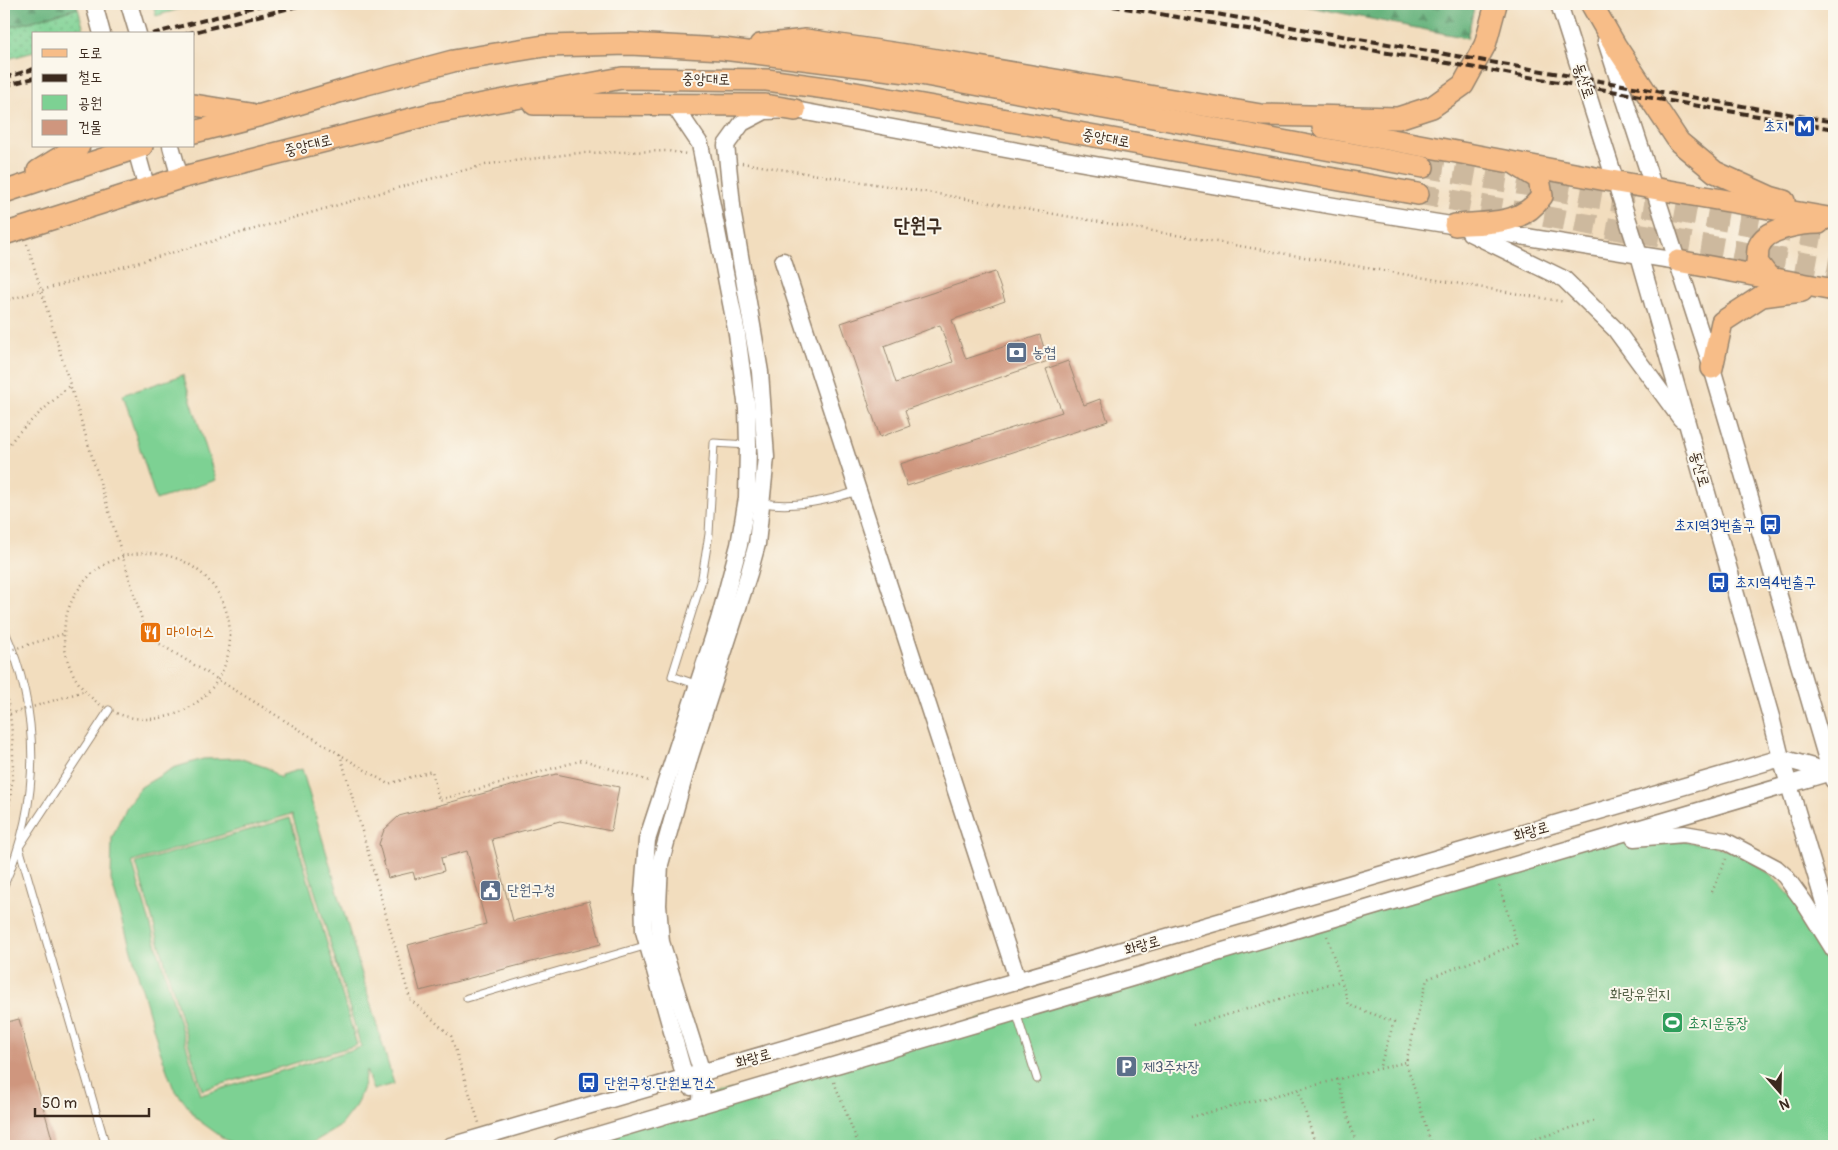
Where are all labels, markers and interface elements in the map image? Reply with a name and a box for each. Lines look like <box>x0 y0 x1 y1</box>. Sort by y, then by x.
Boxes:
legend <box>32 32 195 148</box>
text: 도로 <box>78 44 102 63</box>
street label: 동산로 <box>1569 61 1598 101</box>
text: 철도 <box>78 68 102 87</box>
street label: 중앙대로 <box>682 70 730 89</box>
text: 공원 <box>78 94 102 113</box>
metro station icon: 초지 <box>1792 114 1816 138</box>
place label: 초지 <box>1764 117 1788 136</box>
text: 건물 <box>78 118 102 137</box>
street label: 중앙대로 <box>1080 125 1131 152</box>
street label: 중앙대로 <box>282 130 334 161</box>
district label: 단원구 <box>894 213 942 238</box>
bank icon: 농협 <box>1004 340 1028 364</box>
place label: 농협 <box>1032 343 1056 362</box>
street label: 동산로 <box>1685 449 1714 489</box>
bus stop icon: 초지역3번출구 <box>1759 513 1783 537</box>
place label: 초지역3번출구 <box>1674 516 1755 535</box>
bus stop icon: 초지역4번출구 <box>1707 570 1731 594</box>
place label: 초지역4번출구 <box>1735 573 1816 592</box>
restaurant icon: 마이어스 <box>138 620 162 644</box>
place label: 마이어스 <box>166 623 214 642</box>
street label: 화랑로 <box>1511 817 1551 846</box>
public building icon: 단원구청 <box>479 878 503 902</box>
place label: 단원구청 <box>507 881 555 900</box>
street label: 화랑로 <box>1122 931 1162 960</box>
park label: 화랑유원지 <box>1610 985 1670 1004</box>
sports icon: 초지운동장 <box>1660 1011 1684 1035</box>
place label: 초지운동장 <box>1688 1014 1748 1033</box>
street label: 화랑로 <box>733 1044 773 1073</box>
parking icon: 제3주차장 <box>1115 1055 1139 1079</box>
place label: 제3주차장 <box>1143 1058 1200 1077</box>
north arrow <box>1756 1068 1806 1118</box>
bus stop icon: 단원구청.단원보건소 <box>576 1071 600 1095</box>
place label: 단원구청.단원보건소 <box>604 1074 716 1093</box>
scale bar <box>35 1085 149 1117</box>
text: 50 m <box>42 1094 77 1113</box>
text: N <box>1777 1094 1792 1113</box>

